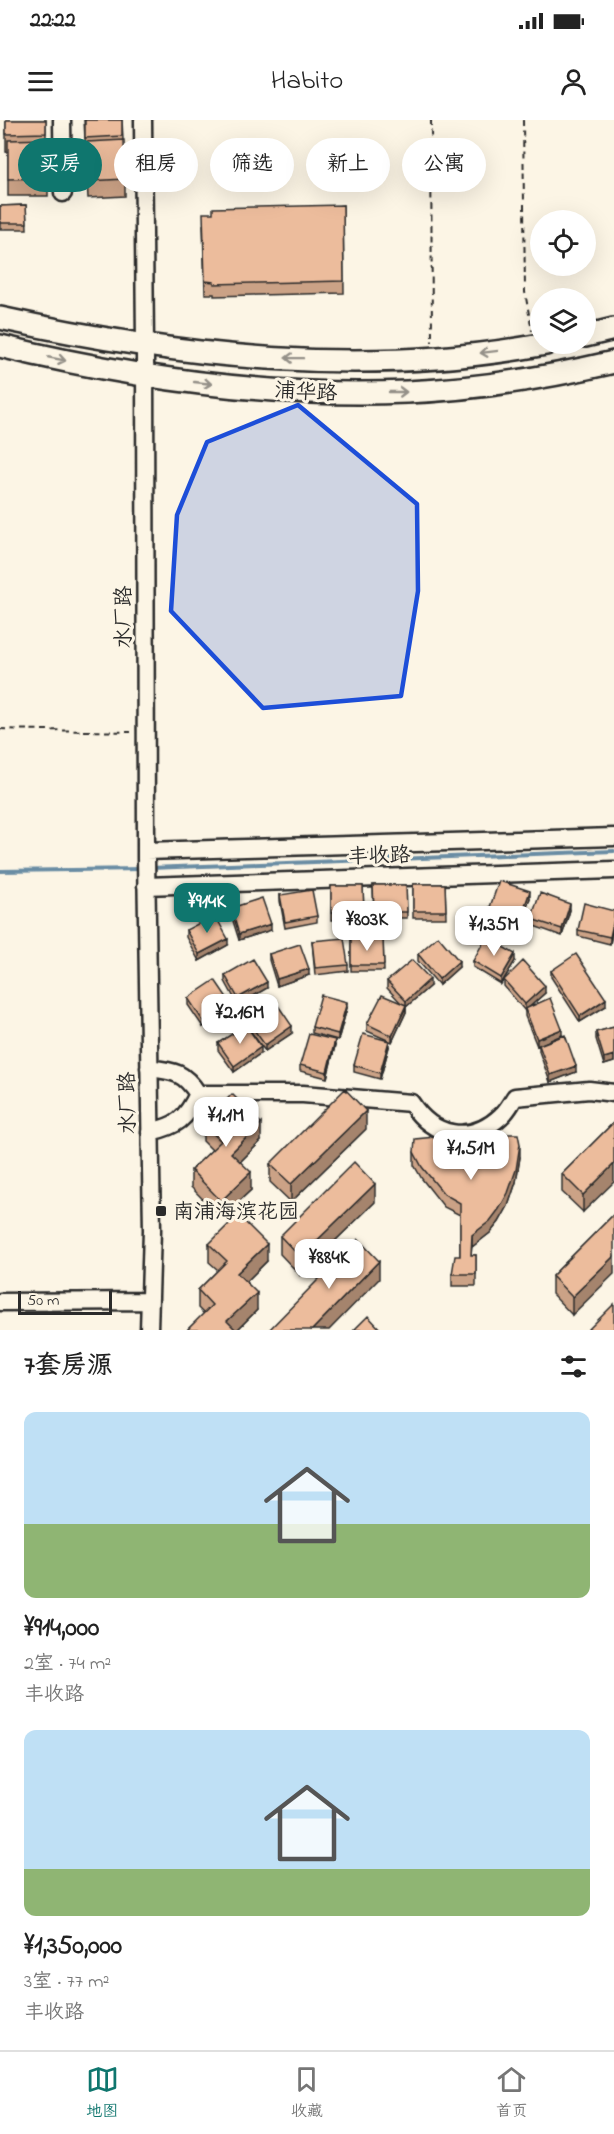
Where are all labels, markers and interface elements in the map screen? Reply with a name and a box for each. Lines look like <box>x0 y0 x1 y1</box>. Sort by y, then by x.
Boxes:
text: 22:22 <box>30 5 76 37</box>
text: Habito <box>271 62 343 101</box>
icon: menu <box>24 65 57 98</box>
icon: person <box>557 65 590 98</box>
chip: 买房 <box>18 138 102 192</box>
chip: 租房 <box>114 138 198 192</box>
chip: 筛选 <box>210 138 294 192</box>
chip: 新上 <box>306 138 390 192</box>
chip: 公寓 <box>402 138 486 192</box>
map controls <box>530 210 596 354</box>
button: locate <box>530 210 596 276</box>
button: layers <box>530 288 596 354</box>
one-way arrow <box>479 347 499 358</box>
one-way arrow <box>284 353 304 364</box>
one-way arrow <box>47 354 66 365</box>
street label: 浦华路 <box>274 376 338 410</box>
one-way arrow <box>192 378 212 389</box>
one-way arrow <box>387 386 407 398</box>
street label: 水厂路 <box>110 586 140 649</box>
street label: 丰收路 <box>347 841 411 873</box>
pin: ¥914K <box>165 883 249 934</box>
text: ¥914K <box>188 888 226 917</box>
pin: ¥803K <box>325 901 409 952</box>
text: ¥803K <box>346 906 388 935</box>
pin: ¥1.35M <box>445 906 543 957</box>
text: ¥1.35M <box>469 911 519 940</box>
pin: ¥2.16M <box>191 994 289 1045</box>
text: ¥2.16M <box>215 999 265 1028</box>
street label: 水厂路 <box>113 1071 145 1135</box>
pin: ¥1.1M <box>184 1097 268 1148</box>
text: ¥1.1M <box>208 1102 244 1131</box>
pin: ¥1.51M <box>422 1130 520 1181</box>
text: ¥1.51M <box>447 1135 495 1164</box>
place label: 南浦海滨花园 <box>173 1198 299 1228</box>
marker: 南浦海滨花园 <box>154 1204 168 1218</box>
pin: ¥884K <box>287 1239 371 1290</box>
text: ¥884K <box>309 1244 349 1273</box>
scale bar <box>18 1288 112 1316</box>
text: 50 m <box>27 1289 59 1313</box>
text: 7套房源 <box>24 1348 113 1386</box>
icon: filters <box>557 1350 590 1383</box>
icon: home <box>253 1451 361 1559</box>
text: ¥914,000 <box>24 1610 99 1648</box>
text: 2室 · 74 m² <box>24 1650 111 1679</box>
text: 丰收路 <box>24 1681 84 1710</box>
icon: home <box>253 1769 361 1877</box>
text: ¥1,350,000 <box>24 1928 122 1966</box>
text: 3室 · 77 m² <box>24 1968 109 1997</box>
text: 丰收路 <box>24 1999 84 2028</box>
tab: 地图 <box>86 2063 119 2124</box>
tab: 收藏 <box>290 2063 323 2124</box>
tab: 首页 <box>495 2063 528 2124</box>

